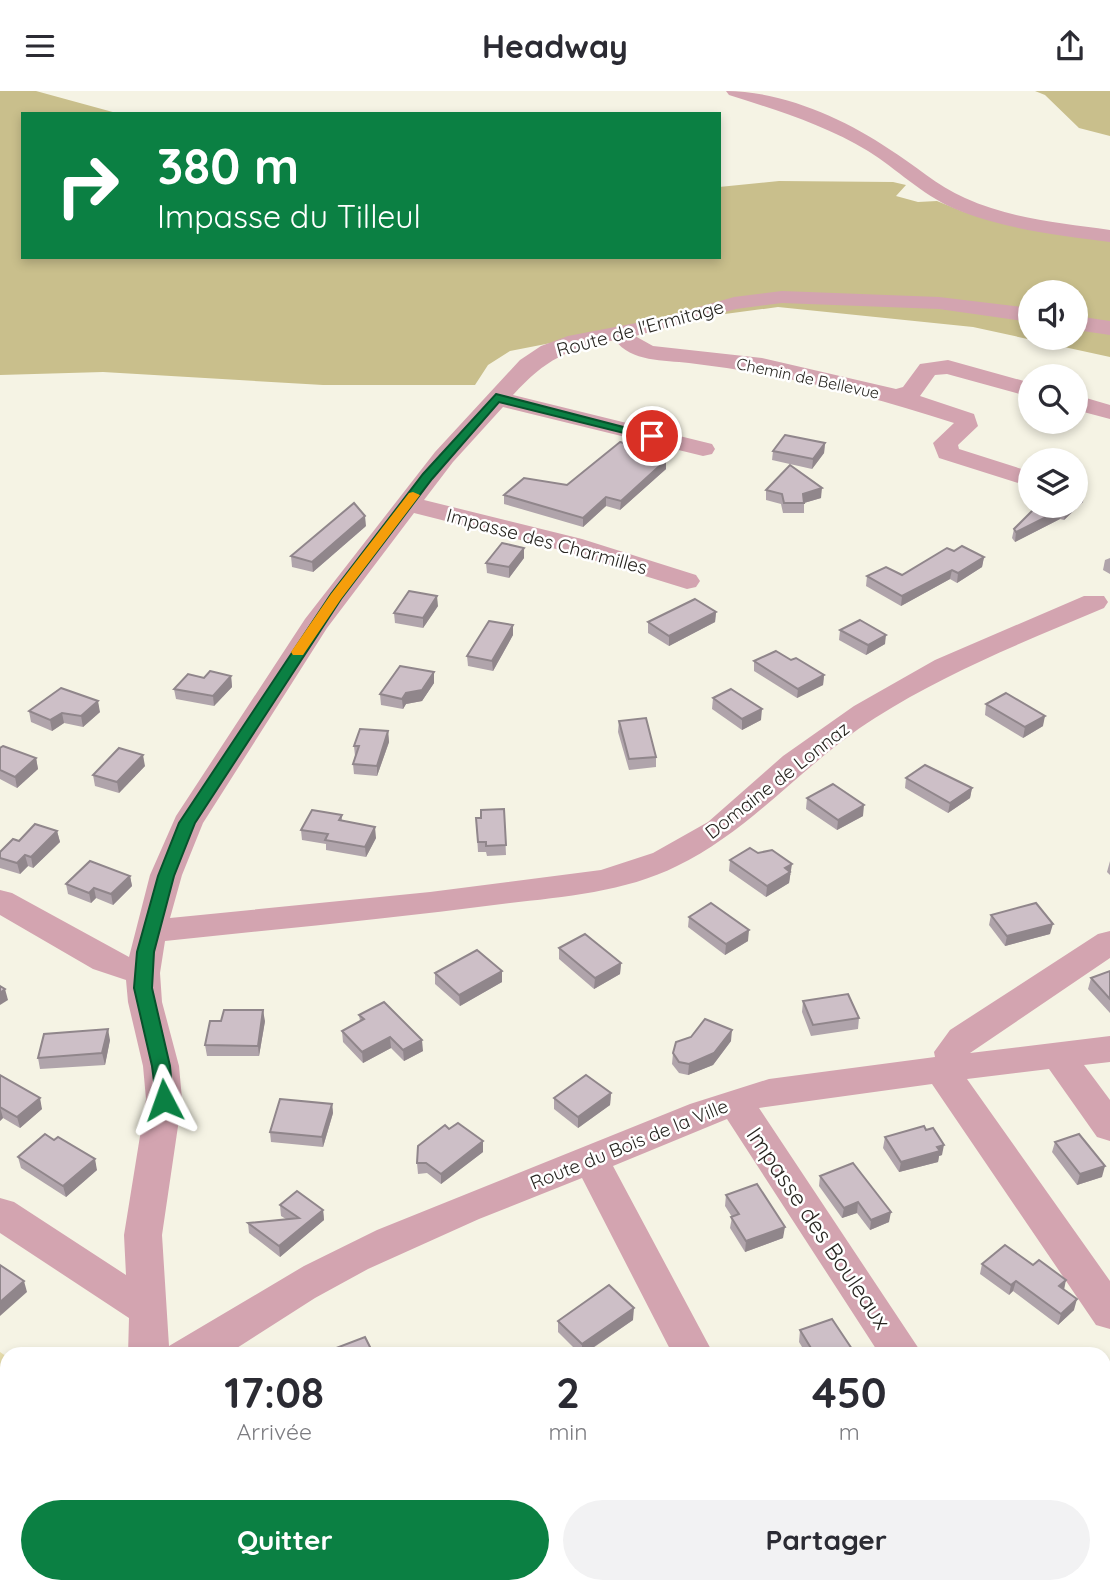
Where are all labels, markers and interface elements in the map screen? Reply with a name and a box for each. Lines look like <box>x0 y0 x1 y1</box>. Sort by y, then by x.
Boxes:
text: Headway <box>482 26 628 66</box>
icon: menu <box>21 27 59 65</box>
icon: share <box>1051 27 1089 65</box>
text: 380 m <box>157 135 299 196</box>
icon: right <box>42 140 133 231</box>
text: Impasse du Tilleul <box>157 196 421 236</box>
map controls <box>1018 280 1088 518</box>
button: sound <box>1018 280 1088 350</box>
street label: Route de l'Ermitage <box>554 294 726 362</box>
street label: Chemin de Bellevue <box>735 353 881 403</box>
button: search <box>1018 364 1088 434</box>
pin <box>622 406 682 466</box>
icon: arrive <box>633 417 671 455</box>
button: layers <box>1018 448 1088 518</box>
street label: Impasse des Charmilles <box>444 503 650 579</box>
street label: Domaine de Lonnaz <box>700 716 854 844</box>
position arrow <box>127 1063 201 1137</box>
street label: Route du Bois de la Ville <box>526 1093 732 1195</box>
street label: Impasse des Bouleaux <box>741 1121 897 1335</box>
text: 17:08 <box>224 1366 324 1419</box>
text: 2 <box>556 1366 580 1419</box>
text: 450 <box>812 1366 887 1419</box>
text: Arrivée <box>236 1417 312 1446</box>
text: min <box>548 1417 588 1446</box>
text: m <box>839 1417 860 1446</box>
button: Quitter <box>21 1500 549 1580</box>
button: Partager <box>563 1500 1090 1580</box>

